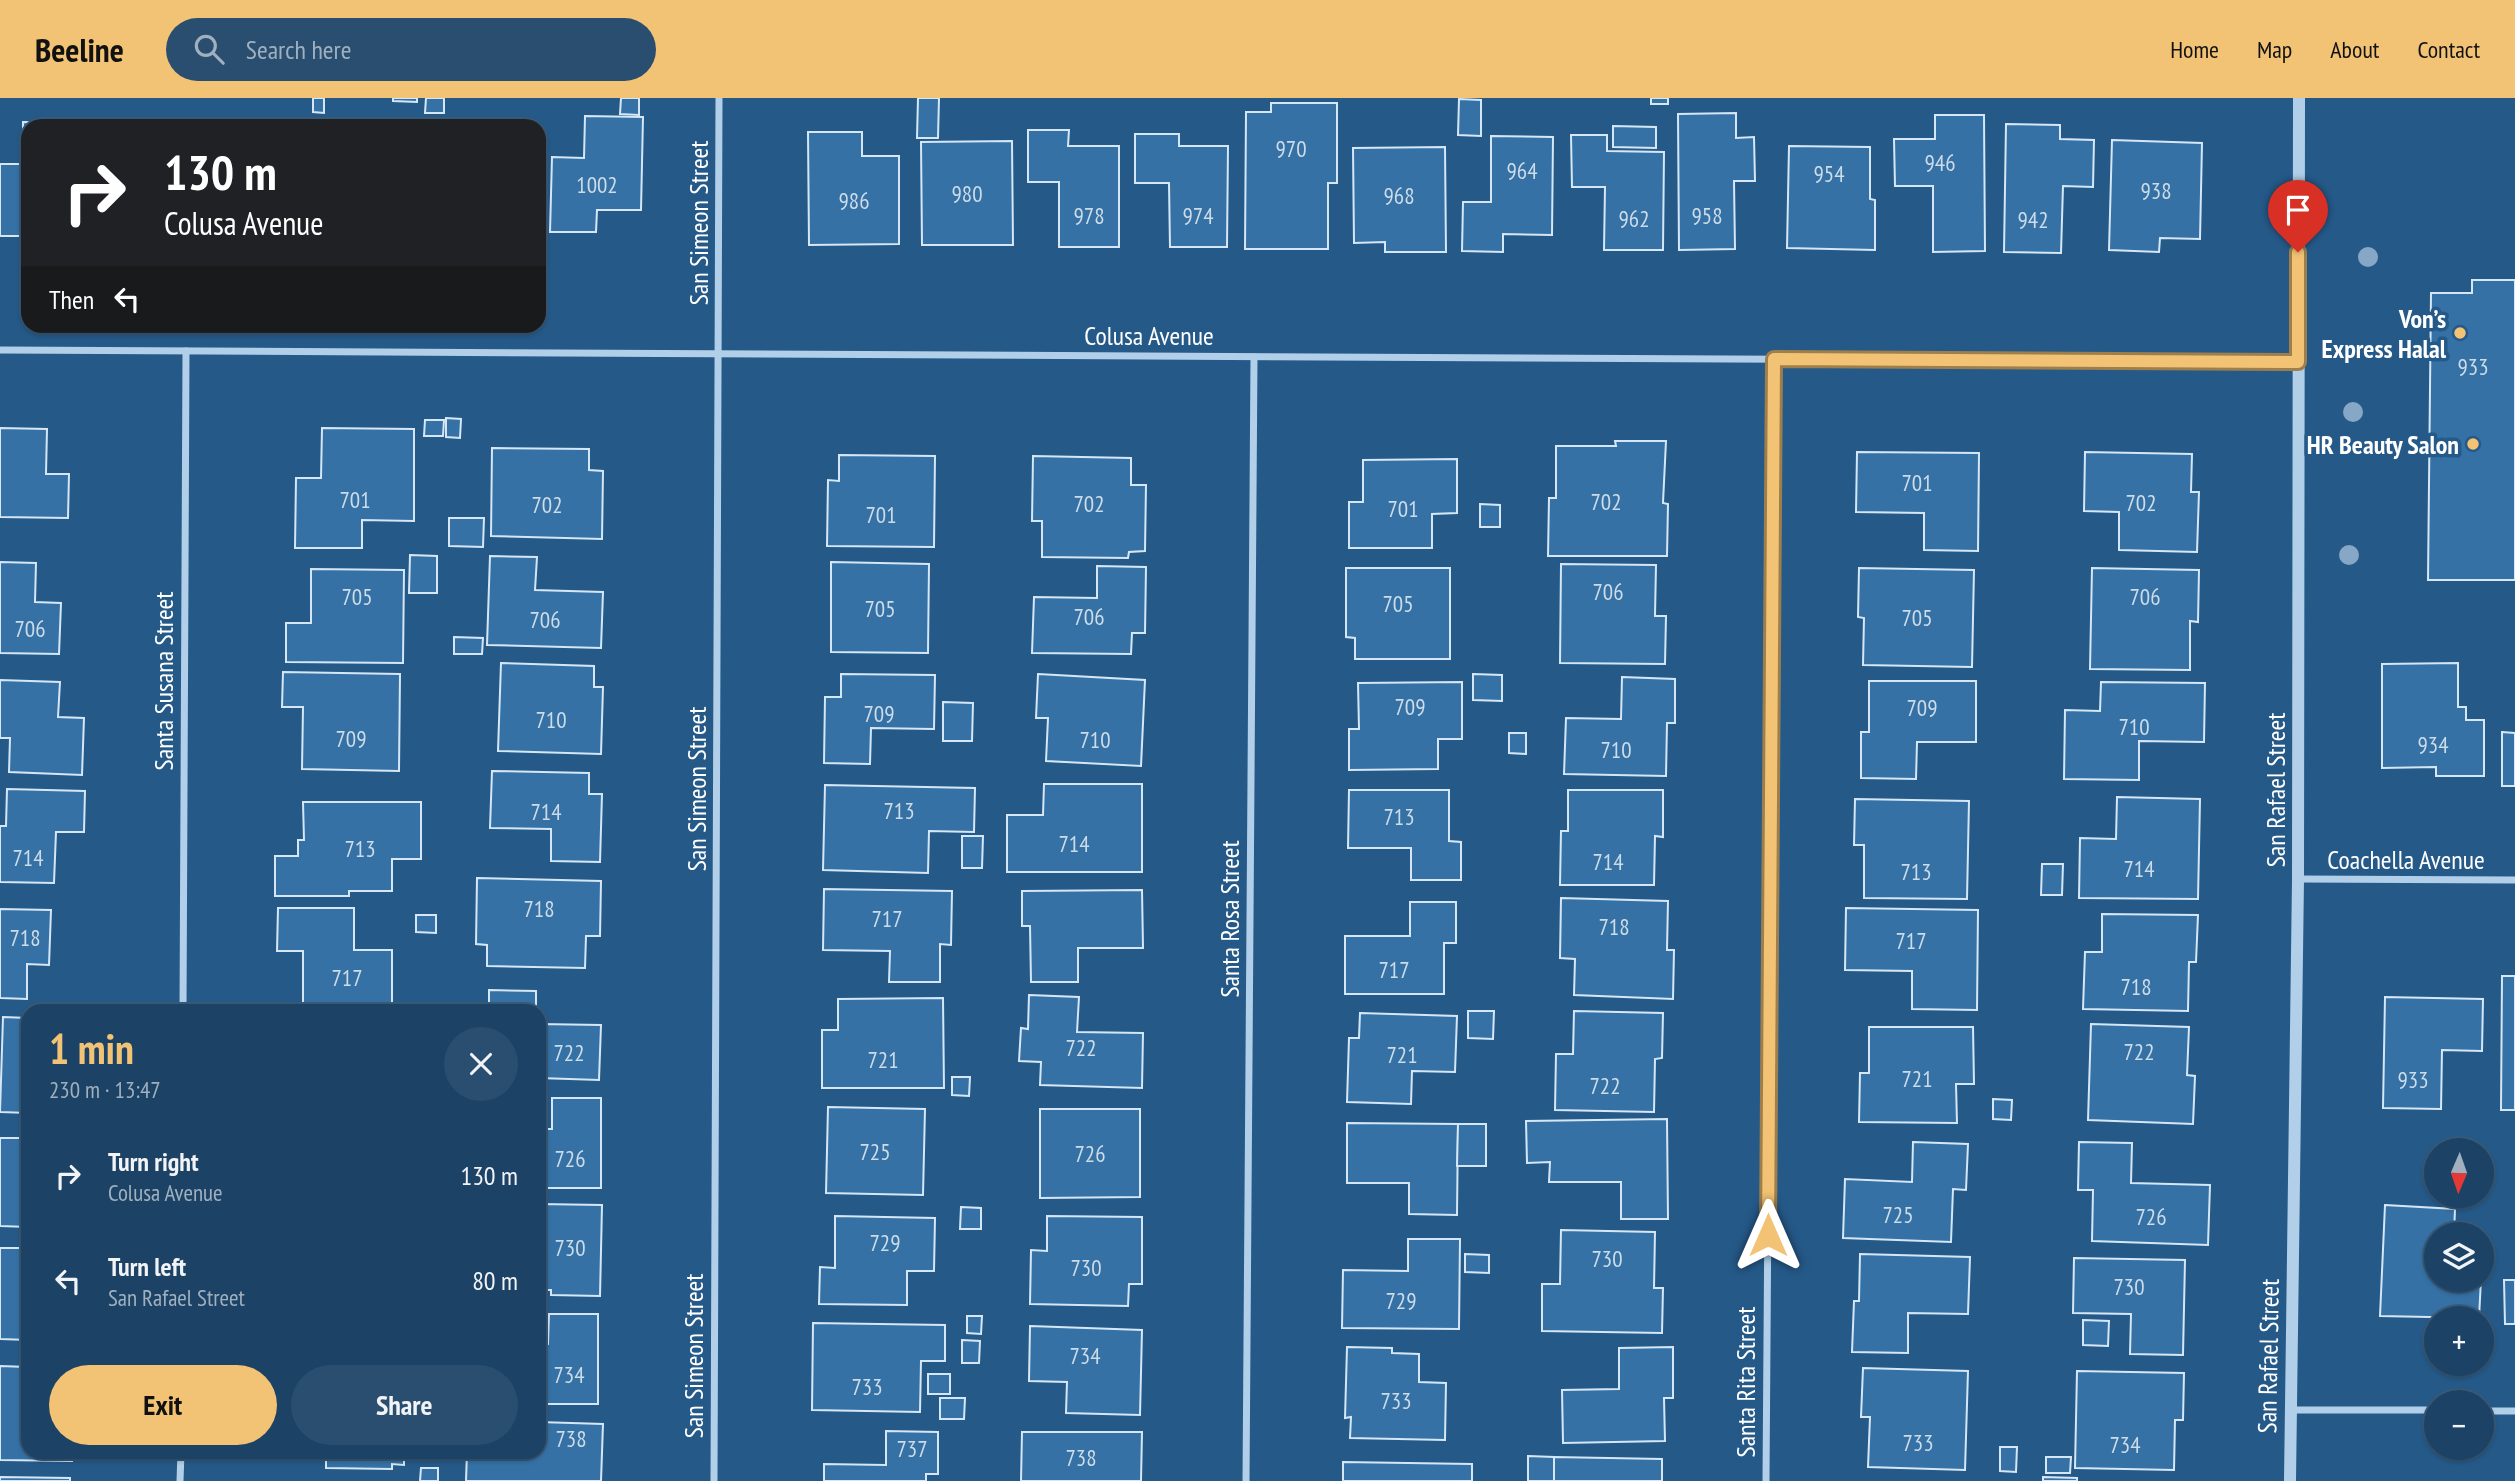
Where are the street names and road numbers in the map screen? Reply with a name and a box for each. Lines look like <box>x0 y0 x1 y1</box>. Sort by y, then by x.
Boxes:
street label: San Simeon Street <box>682 141 715 305</box>
street label: Colusa Avenue <box>1084 319 1214 352</box>
street label: Santa Susana Street <box>147 592 180 770</box>
street label: San Simeon Street <box>680 707 713 871</box>
street label: San Rafael Street <box>2259 713 2292 867</box>
street label: Santa Rosa Street <box>1213 840 1246 998</box>
street label: Coachella Avenue <box>2327 843 2485 876</box>
street label: San Simeon Street <box>677 1274 710 1438</box>
street label: San Rafael Street <box>2250 1278 2286 1434</box>
street label: Santa Rita Street <box>1729 1306 1762 1458</box>

